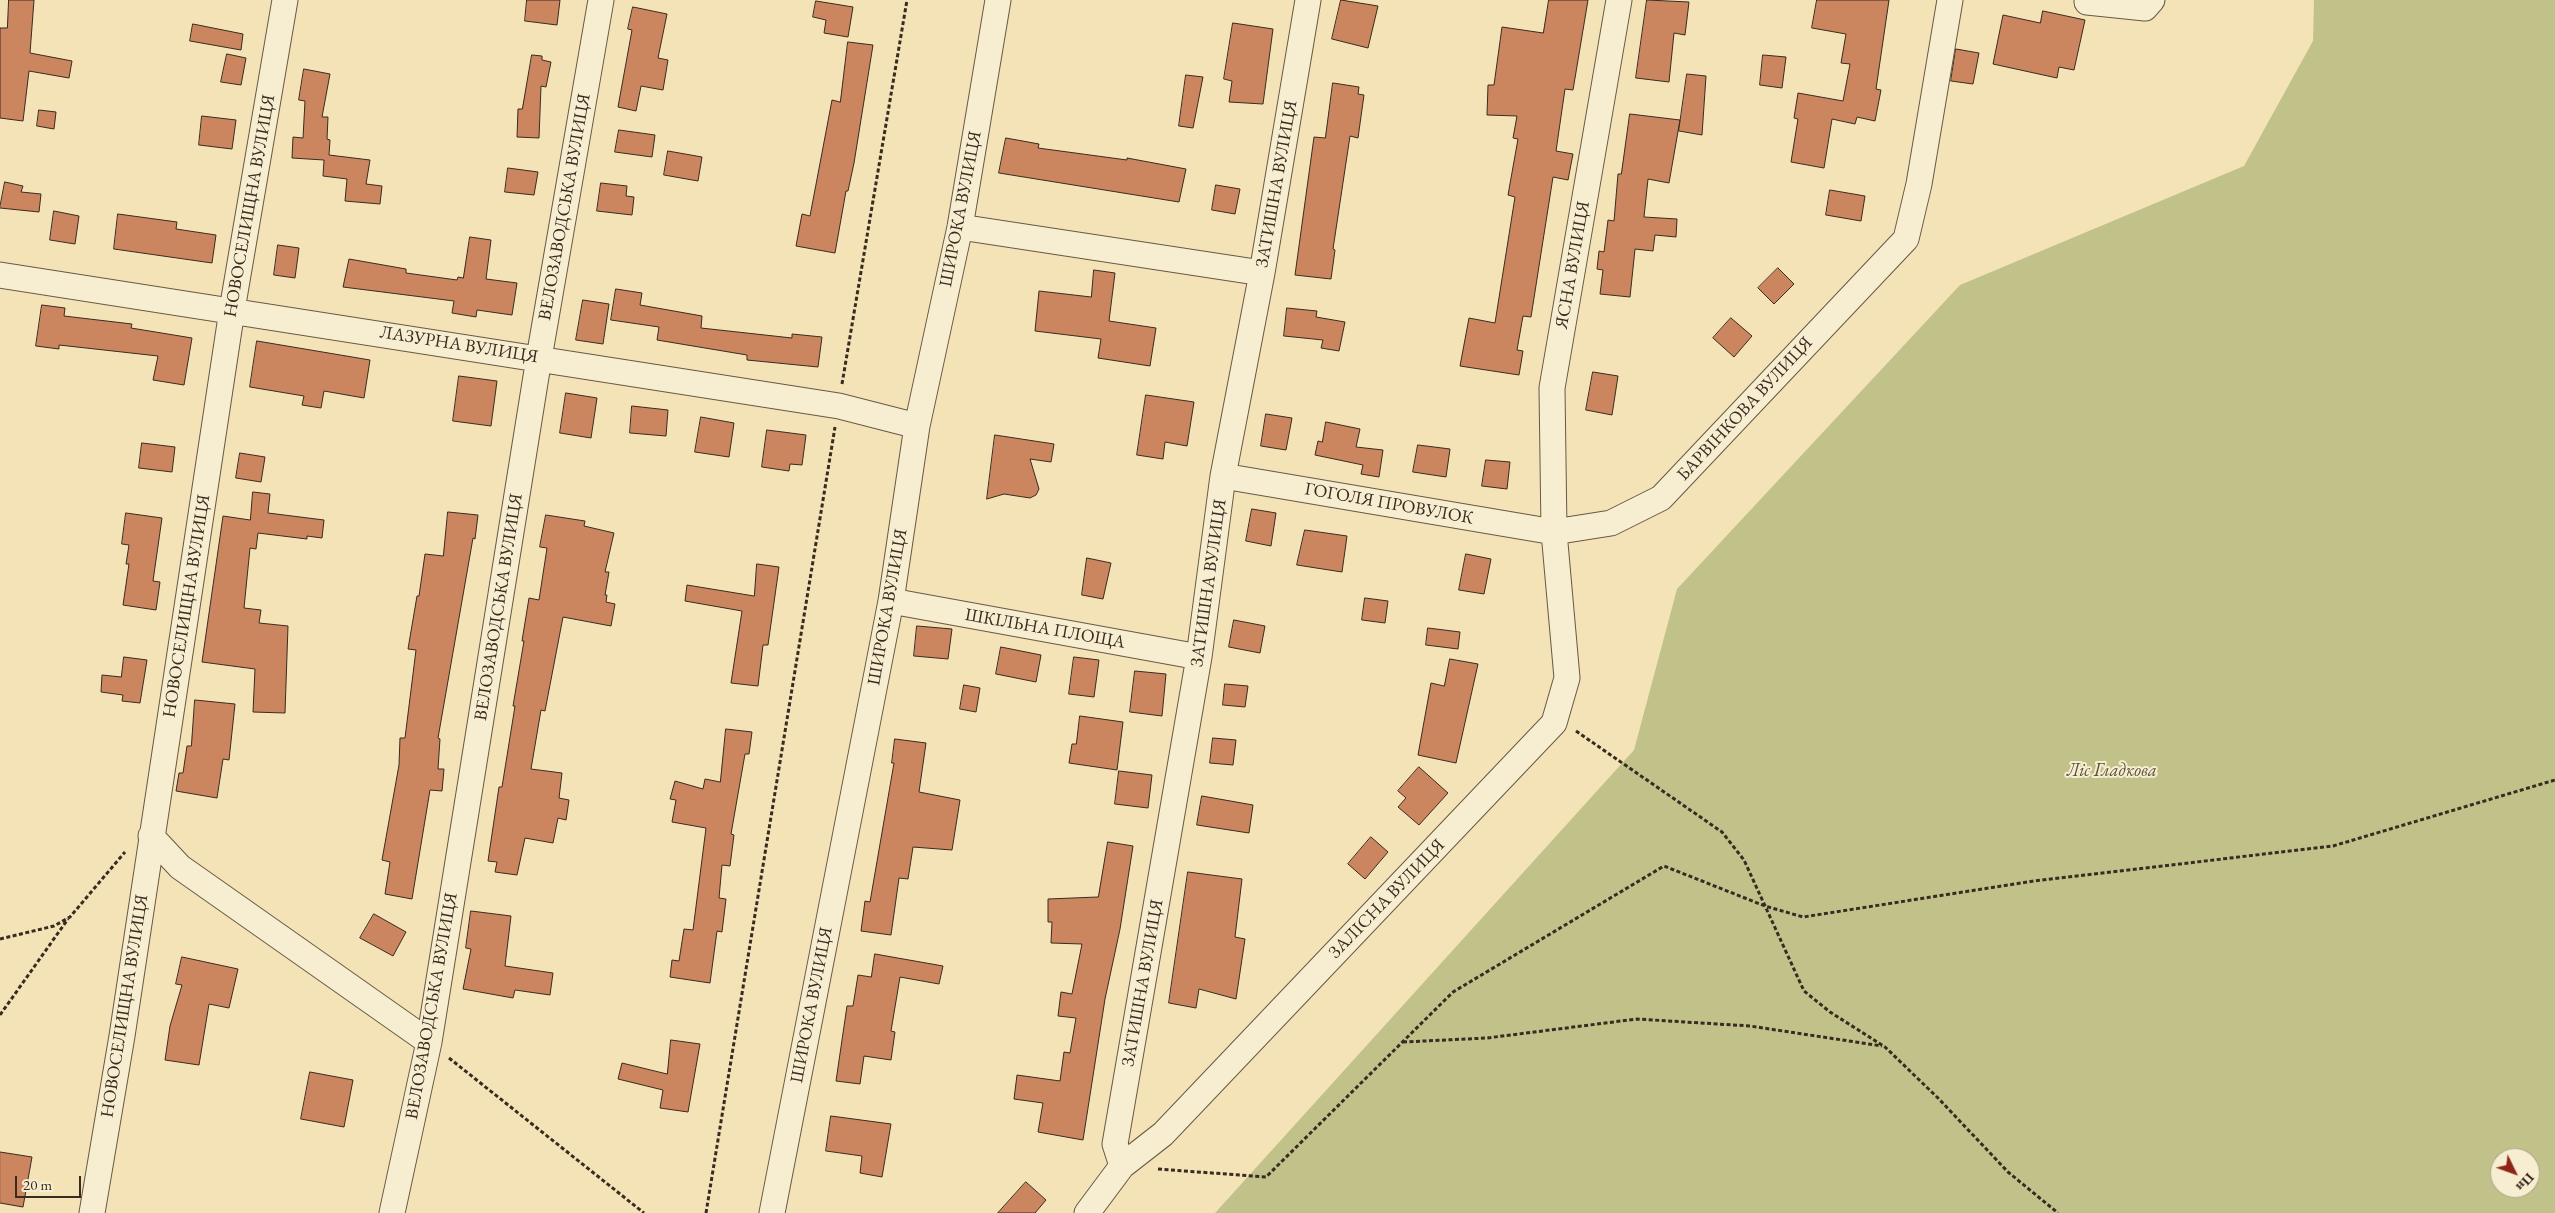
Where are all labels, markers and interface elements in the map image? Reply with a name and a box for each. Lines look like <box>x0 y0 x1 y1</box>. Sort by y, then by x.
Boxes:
street label: ВЕЛОЗАВОДСЬКА ВУЛИЦЯ <box>534 92 596 322</box>
street label: НОВОСЕЛИЩНА ВУЛИЦЯ <box>220 93 280 319</box>
street label: ЗАТИШНА ВУЛИЦЯ <box>1252 99 1302 269</box>
street label: ШИРОКА ВУЛИЦЯ <box>935 129 987 289</box>
street label: ЯСНА ВУЛИЦЯ <box>1551 199 1595 331</box>
street label: ЛАЗУРНА ВУЛИЦЯ <box>378 322 540 368</box>
street label: БАРВІНКОВА ВУЛИЦЯ <box>1673 333 1817 485</box>
street label: ГОГОЛЯ ПРОВУЛОК <box>1303 479 1475 529</box>
street label: ВЕЛОЗАВОДСЬКА ВУЛИЦЯ <box>470 492 528 722</box>
street label: НОВОСЕЛИЩНА ВУЛИЦЯ <box>159 493 215 719</box>
street label: ЗАТИШНА ВУЛИЦЯ <box>1187 498 1231 668</box>
street label: ШИРОКА ВУЛИЦЯ <box>864 527 912 687</box>
street label: ШКІЛЬНА ПЛОЩА <box>963 604 1127 654</box>
park label: Ліс Гладкова <box>2067 760 2157 782</box>
street label: ЗАЛІСНА ВУЛИЦЯ <box>1324 835 1450 963</box>
street label: ВЕЛОЗАВОДСЬКА ВУЛИЦЯ <box>401 891 463 1121</box>
street label: НОВОСЕЛИЩНА ВУЛИЦЯ <box>97 893 153 1119</box>
street label: ЗАТИШНА ВУЛИЦЯ <box>1118 898 1168 1068</box>
street label: ШИРОКА ВУЛИЦЯ <box>786 925 838 1085</box>
north arrow <box>2490 1148 2540 1198</box>
scale bar <box>18 1166 84 1198</box>
text: Пн <box>2512 1169 2539 1196</box>
text: 20 m <box>23 1175 52 1194</box>

